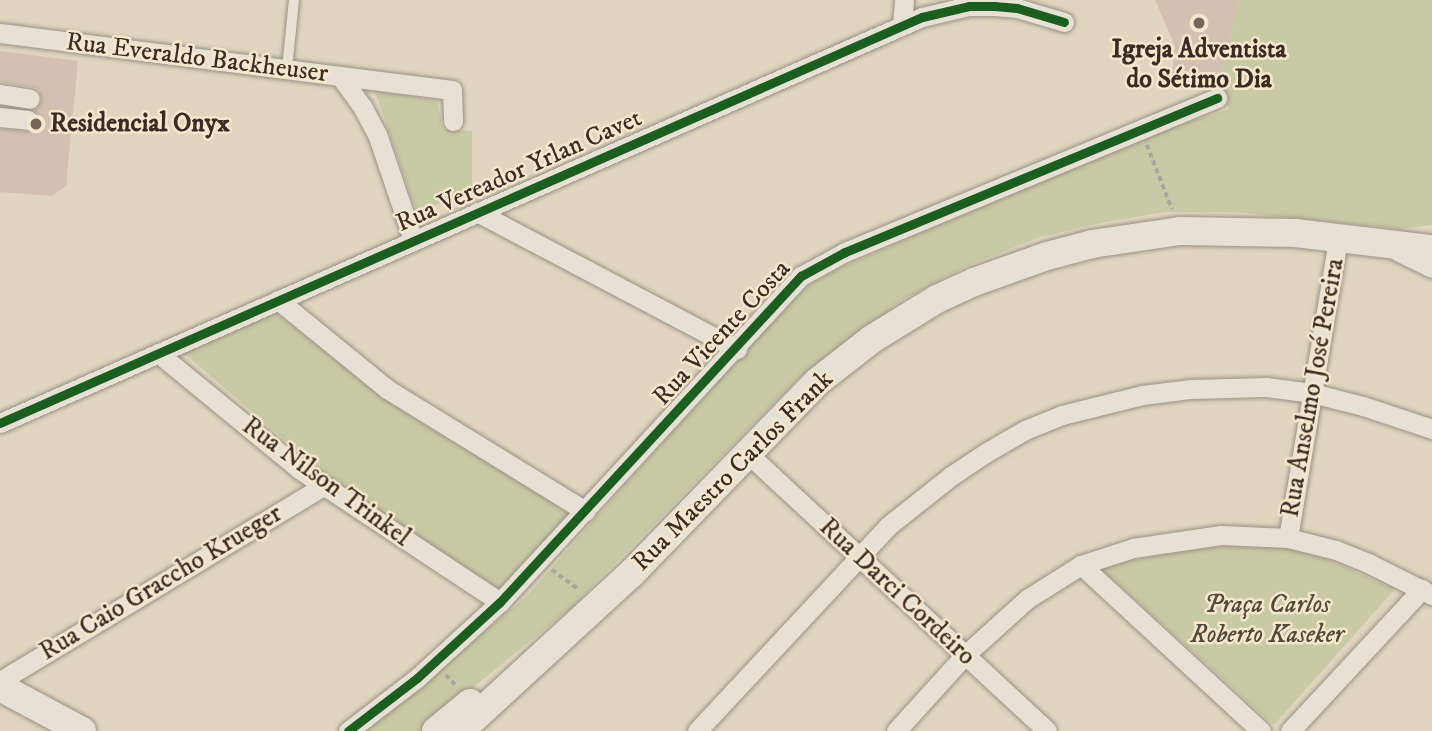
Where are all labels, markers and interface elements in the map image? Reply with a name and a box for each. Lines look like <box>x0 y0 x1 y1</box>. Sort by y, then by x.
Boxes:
marker: Igreja Adventista do Sétimo Dia <box>1191 15 1207 31</box>
street label: Rua Everaldo Backheuser <box>64 26 330 90</box>
place label: Igreja Adventista do Sétimo Dia <box>1112 34 1286 96</box>
street label: Rua Vereador Yrlan Cavet <box>391 103 647 239</box>
place label: Residencial Onyx <box>50 108 230 140</box>
marker: Residencial Onyx <box>28 116 44 132</box>
street label: Rua Vicente Costa <box>647 254 797 412</box>
street label: Rua Anselmo José Pereira <box>1275 256 1351 520</box>
street label: Rua Maestro Carlos Frank <box>626 364 840 578</box>
street label: Rua Nilson Trinkel <box>236 410 416 554</box>
street label: Rua Caio Graccho Krueger <box>34 498 288 668</box>
street label: Rua Darci Cordeiro <box>812 512 982 672</box>
park label: Praça Carlos Roberto Kaseker <box>1190 589 1344 650</box>

